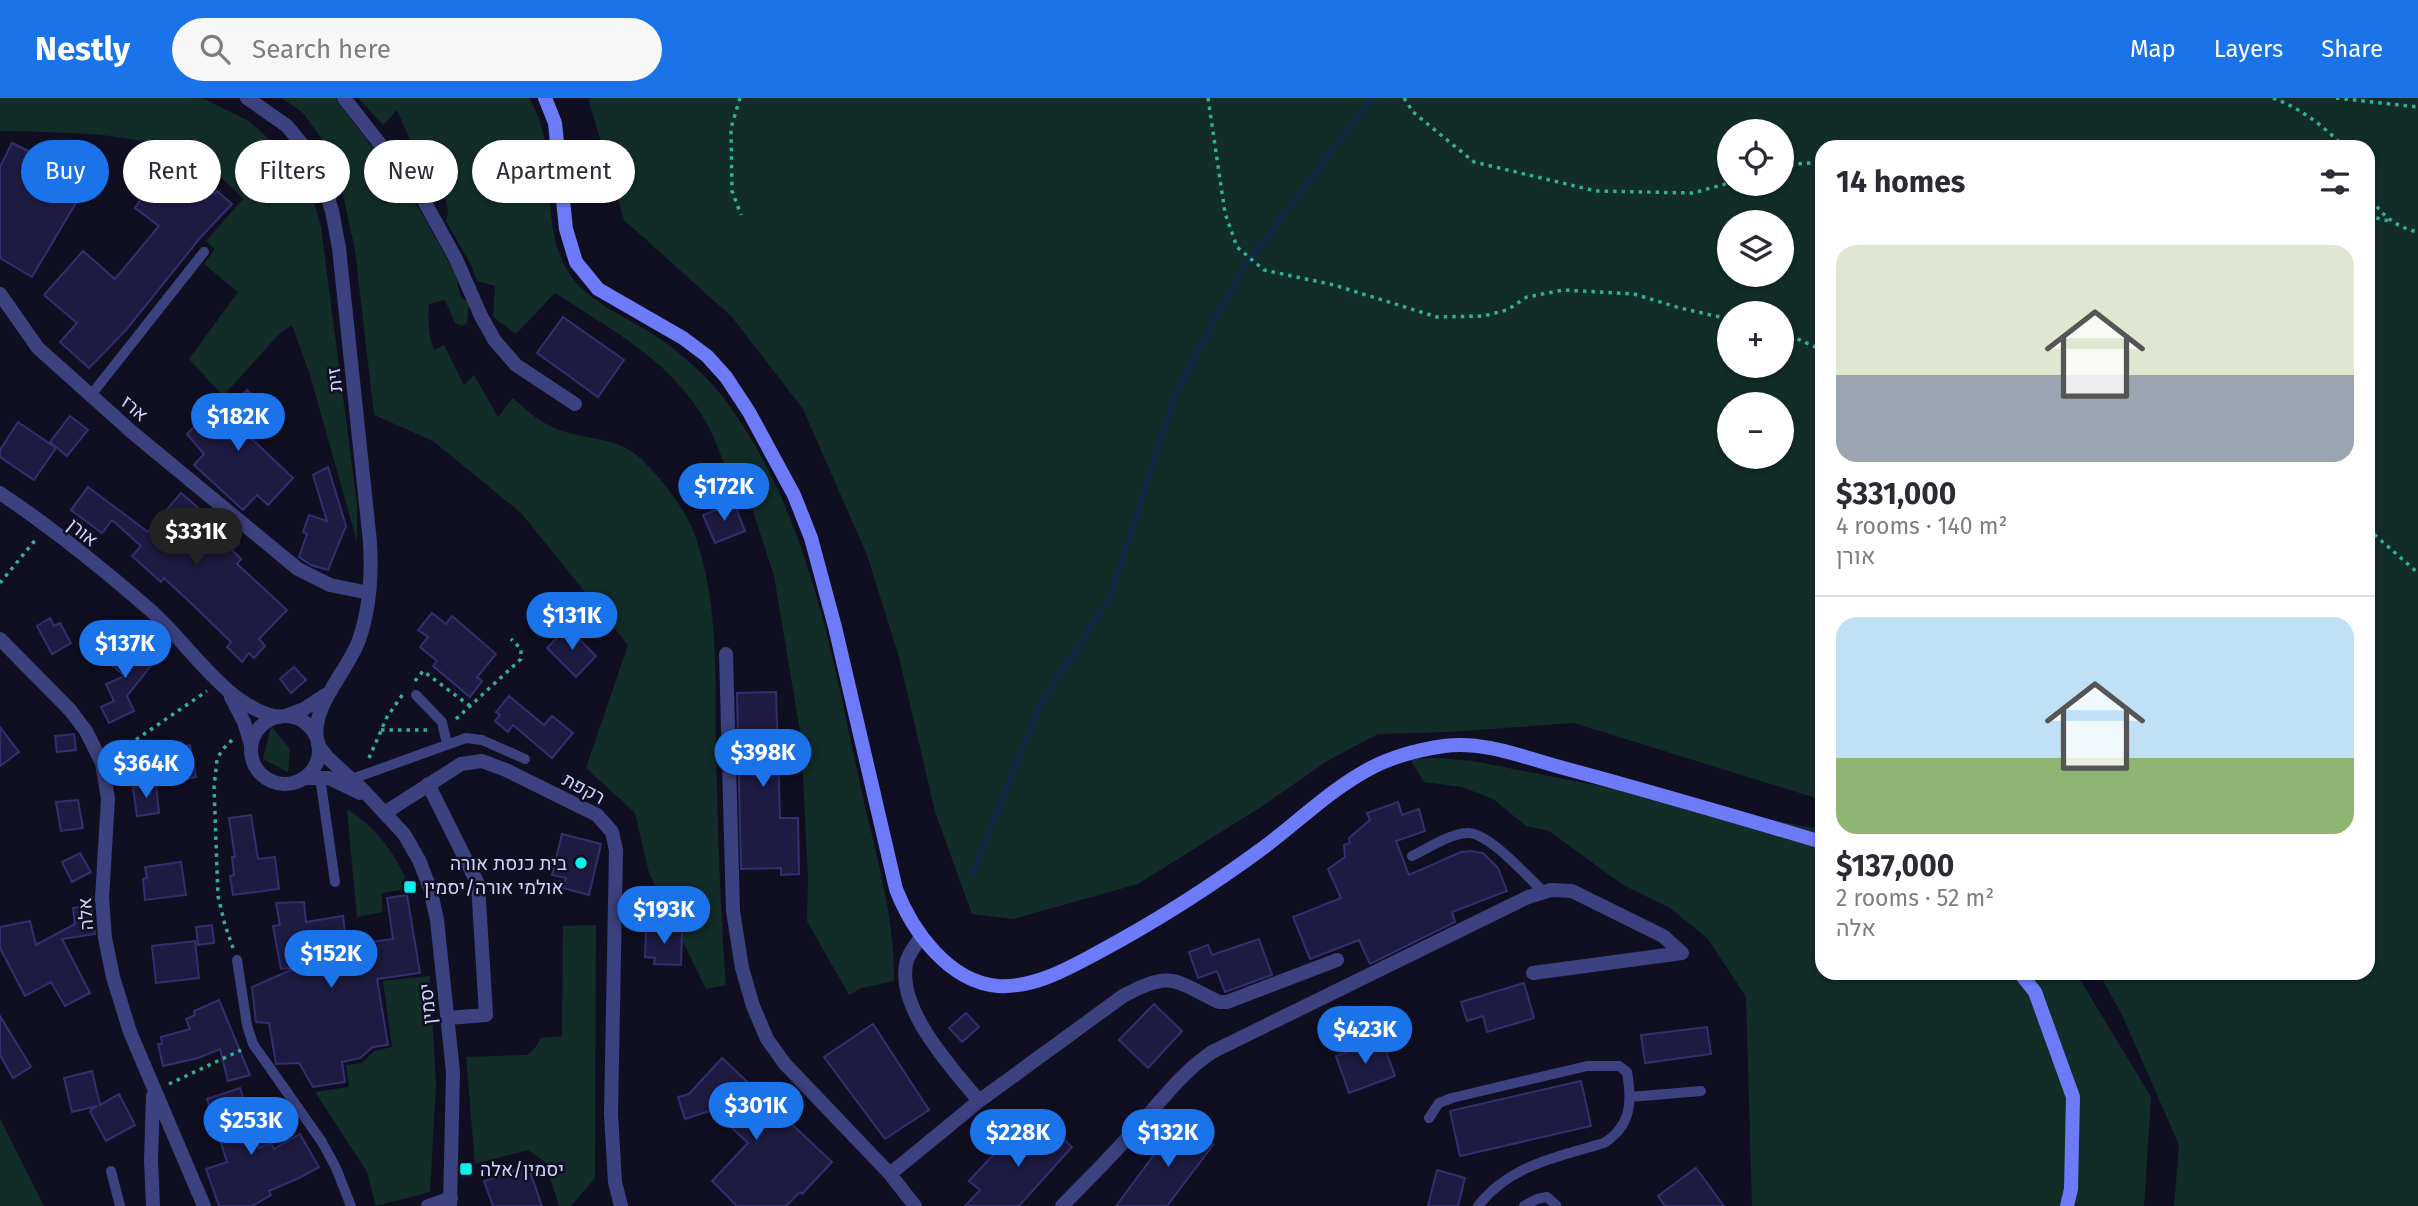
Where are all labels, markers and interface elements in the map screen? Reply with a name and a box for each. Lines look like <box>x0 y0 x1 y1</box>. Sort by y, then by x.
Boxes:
search box <box>172 18 662 81</box>
text: Nestly <box>35 29 130 69</box>
icon: search <box>196 30 234 68</box>
text: Search here <box>252 34 391 65</box>
text: Map <box>2130 35 2176 63</box>
text: Layers <box>2214 35 2283 63</box>
text: Share <box>2321 35 2383 63</box>
map controls <box>1717 119 1794 469</box>
button: locate <box>1717 119 1794 196</box>
chip: Buy <box>21 140 109 203</box>
chip: Rent <box>123 140 221 203</box>
chip: Filters <box>235 140 350 203</box>
chip: New <box>364 140 458 203</box>
chip: Apartment <box>472 140 635 203</box>
icon: filters <box>2316 163 2354 201</box>
text: 14 homes <box>1836 164 1965 200</box>
button: layers <box>1717 210 1794 287</box>
icon: home <box>2032 291 2158 417</box>
button: + <box>1717 301 1794 378</box>
street label: זית <box>322 366 347 393</box>
street label: ארז <box>116 390 153 426</box>
button: − <box>1717 392 1794 469</box>
pin: $182K <box>189 394 287 453</box>
text: $182K <box>207 402 269 430</box>
pin: $172K <box>675 464 773 523</box>
text: $172K <box>694 472 754 500</box>
text: $331,000 <box>1836 476 1956 512</box>
pin: $331K <box>147 508 245 568</box>
text: 4 rooms · 140 m² <box>1836 512 2007 540</box>
street label: אורן <box>63 513 103 552</box>
text: $331K <box>165 517 227 545</box>
text: אורן <box>1836 542 1875 570</box>
pin: $131K <box>523 592 621 652</box>
text: $131K <box>542 601 602 629</box>
pin: $137K <box>76 620 174 680</box>
text: $137K <box>95 629 155 657</box>
icon: home <box>2032 663 2158 789</box>
pin: $398K <box>714 730 812 789</box>
text: $398K <box>730 738 796 766</box>
pin: $364K <box>97 740 195 800</box>
text: $364K <box>113 749 179 777</box>
street label: רקפת <box>559 768 609 809</box>
text: $137,000 <box>1836 848 1954 884</box>
place label: בית כנסת אורה <box>450 852 567 875</box>
marker: בית כנסת אורה <box>573 855 589 871</box>
place label: אולמי אורה/יסמין <box>424 876 564 899</box>
marker: אולמי אורה/יסמין <box>402 879 418 895</box>
text: 2 rooms · 52 m² <box>1836 884 1994 912</box>
pin: $193K <box>615 886 713 946</box>
text: $193K <box>633 895 695 923</box>
street label: אלה <box>73 897 98 931</box>
text: אלה <box>1836 914 1876 942</box>
pin: $152K <box>282 930 380 990</box>
text: $152K <box>301 939 361 967</box>
street label: יסמין <box>414 982 441 1026</box>
pin: $423K <box>1316 1006 1414 1066</box>
text: $423K <box>1333 1015 1397 1043</box>
pin: $301K <box>707 1082 805 1142</box>
text: $301K <box>725 1091 787 1119</box>
pin: $253K <box>202 1098 300 1157</box>
text: $253K <box>220 1106 282 1134</box>
pin: $228K <box>969 1110 1067 1169</box>
pin: $132K <box>1119 1110 1217 1169</box>
text: $228K <box>986 1118 1050 1146</box>
text: $132K <box>1138 1118 1198 1146</box>
place label: יסמין/אלה <box>480 1158 564 1181</box>
marker: יסמין/אלה <box>458 1161 474 1177</box>

